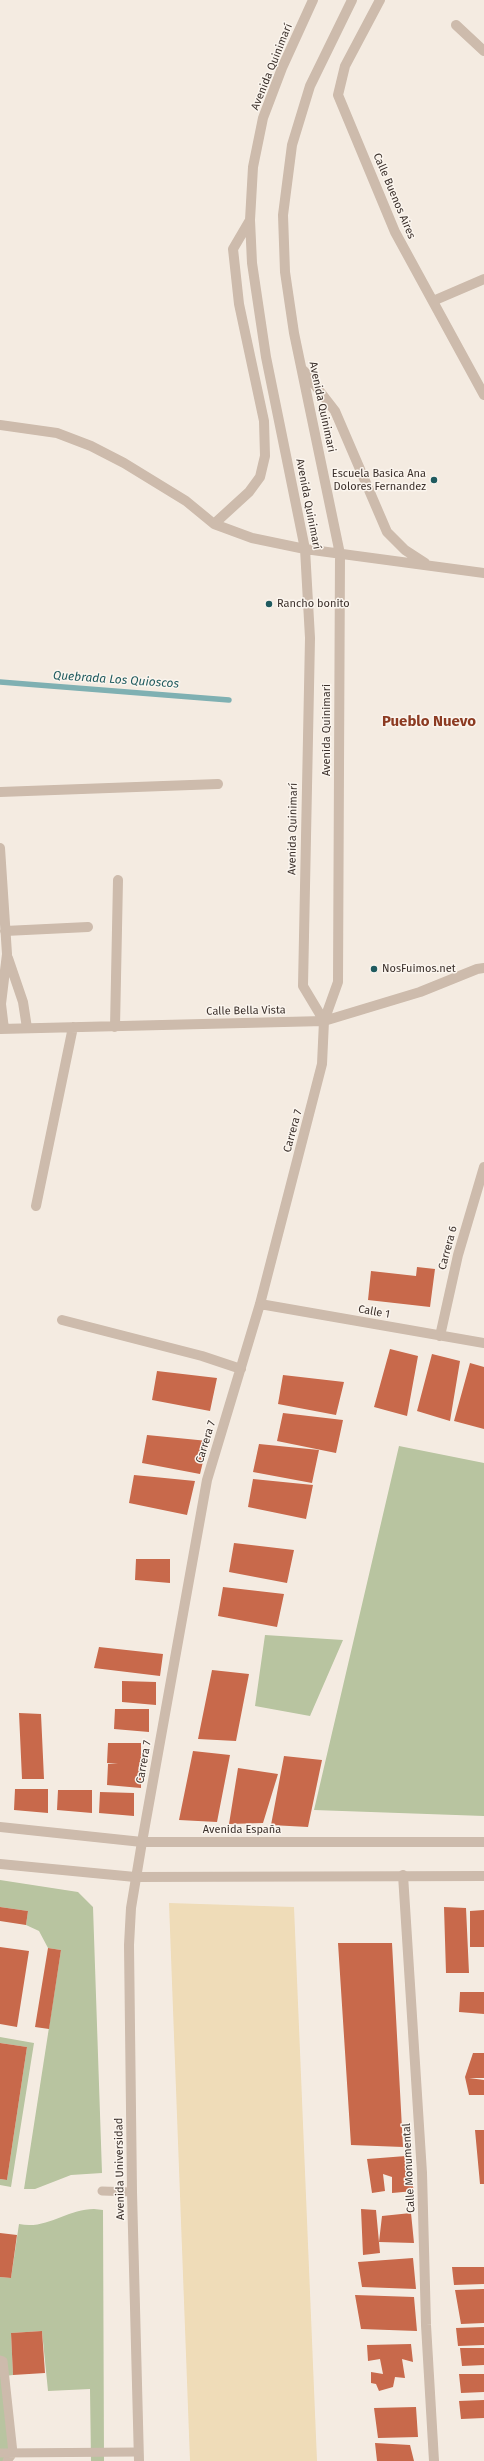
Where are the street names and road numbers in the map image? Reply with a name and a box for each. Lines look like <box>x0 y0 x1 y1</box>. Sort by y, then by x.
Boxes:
street label: Avenida Quinimarí <box>249 22 295 112</box>
street label: Calle Buenos Aires <box>370 151 418 241</box>
street label: Avenida Quinimari <box>306 361 338 453</box>
street label: Avenida Quinimarí <box>293 458 323 550</box>
street label: Avenida Quinimari <box>320 684 334 776</box>
street label: Avenida Quinimarí <box>286 783 300 875</box>
street label: Calle Bella Vista <box>206 1004 286 1018</box>
street label: Carrera 7 <box>281 1108 305 1154</box>
street label: Carrera 6 <box>436 1225 460 1271</box>
street label: Calle 1 <box>357 1303 391 1321</box>
street label: Carrera 7 <box>193 1419 219 1465</box>
street label: Carrera 7 <box>134 1739 154 1785</box>
street label: Avenida España <box>203 1823 281 1837</box>
street label: Avenida Universidad <box>113 2118 127 2220</box>
street label: Calle Monumental <box>400 2123 418 2213</box>

